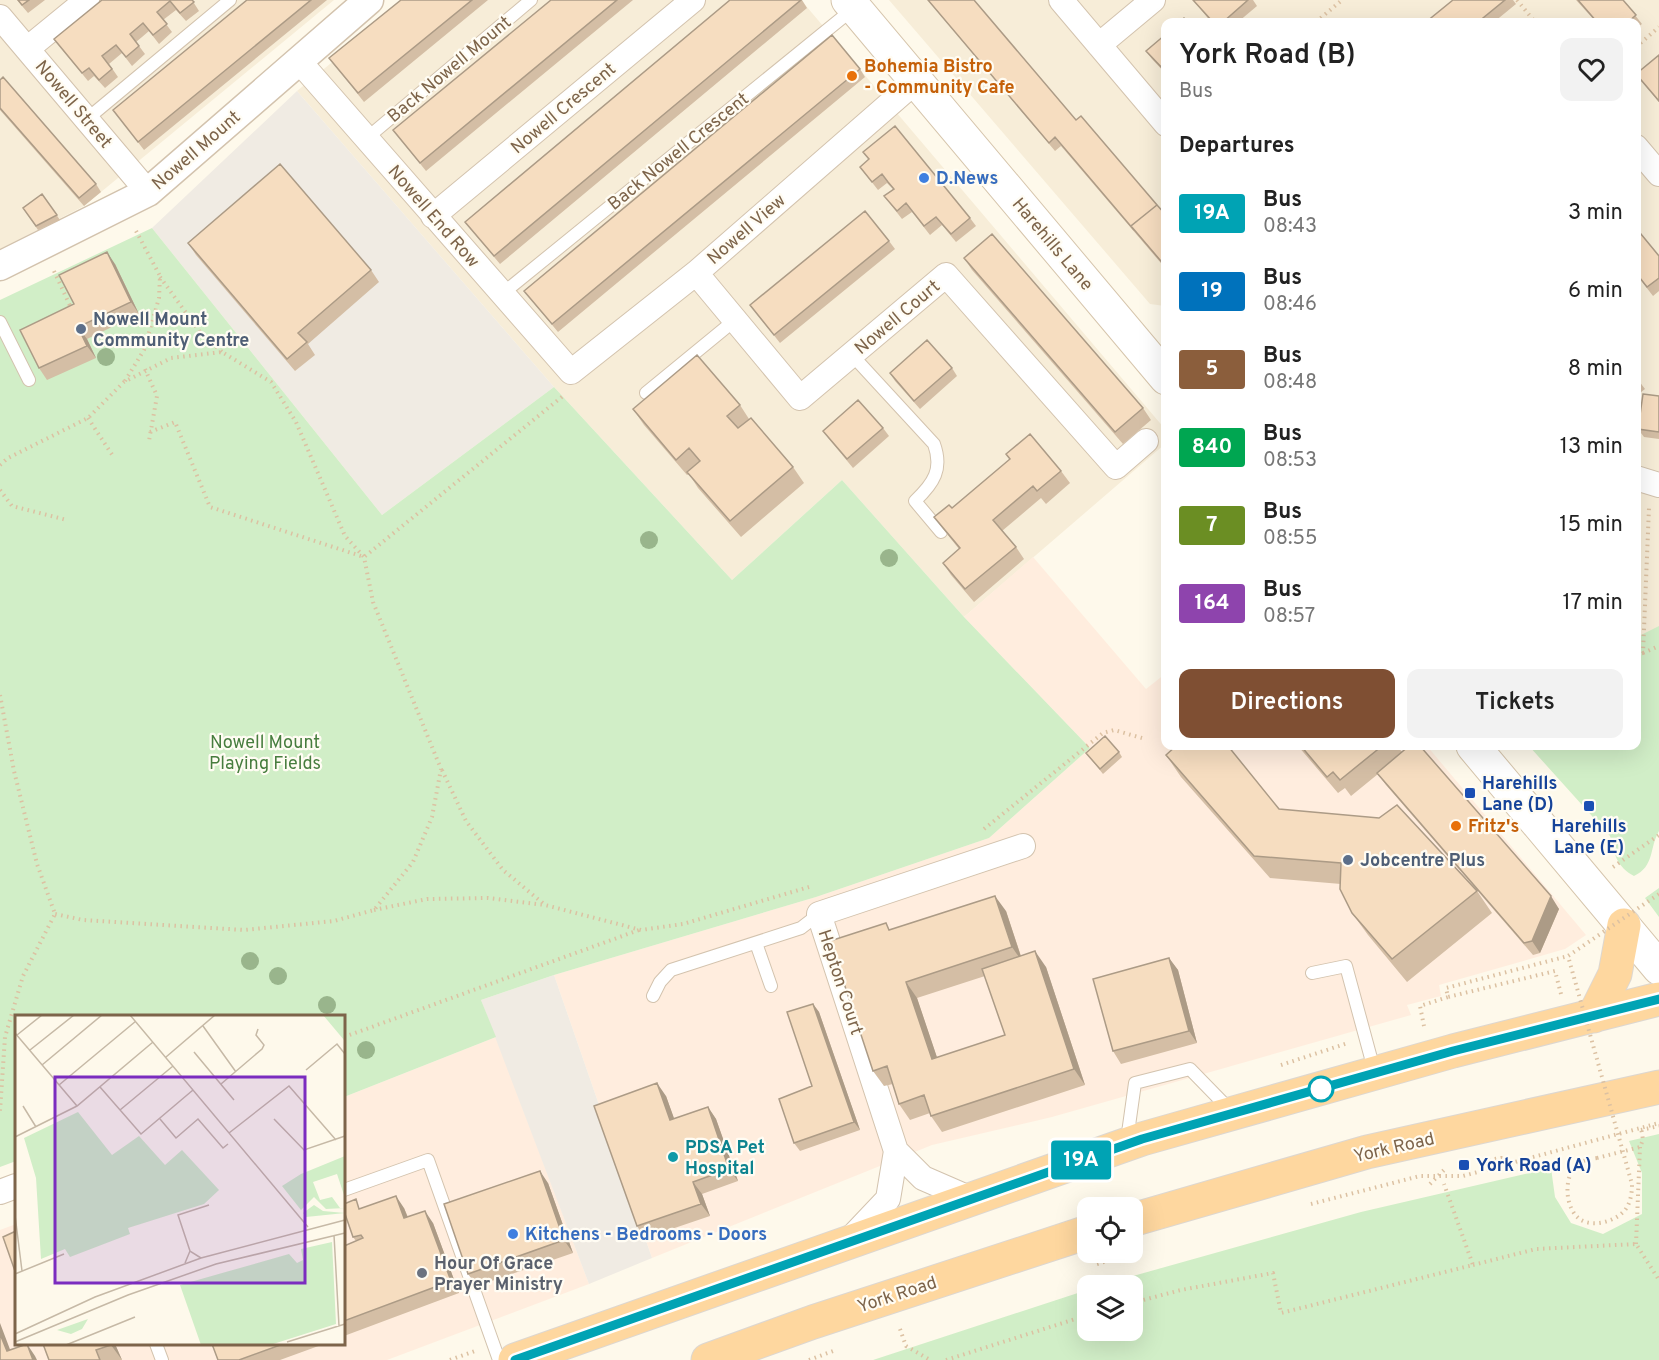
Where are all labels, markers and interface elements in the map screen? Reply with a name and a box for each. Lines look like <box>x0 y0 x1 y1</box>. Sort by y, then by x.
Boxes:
street label: Back Nowell Mount <box>383 12 517 129</box>
text: York Road (B) <box>1179 38 1356 74</box>
button: heart <box>1560 38 1623 101</box>
street label: Nowell Street <box>29 56 116 154</box>
place label: Bohemia Bistro - Community Cafe <box>864 56 1015 100</box>
street label: Nowell Crescent <box>507 58 621 160</box>
marker: Bohemia Bistro - Community Cafe <box>845 69 859 83</box>
text: Bus <box>1179 79 1213 105</box>
street label: Back Nowell Crescent <box>604 88 754 216</box>
street label: Nowell Mount <box>148 106 246 196</box>
text: Departures <box>1179 133 1295 160</box>
street label: Nowell End Row <box>382 161 484 273</box>
place label: D.News <box>936 168 998 191</box>
marker: D.News <box>917 171 931 185</box>
text: Bus <box>1263 187 1302 214</box>
street label: Nowell View <box>703 190 791 271</box>
street label: Harehills Lane <box>1006 194 1098 296</box>
text: 19A <box>1194 200 1230 227</box>
text: 3 min <box>1568 200 1623 227</box>
text: 08:43 <box>1263 214 1317 240</box>
text: Bus <box>1263 265 1302 292</box>
street label: Nowell Court <box>850 276 945 361</box>
text: 19 <box>1201 278 1223 305</box>
text: 6 min <box>1568 278 1623 305</box>
text: 08:46 <box>1263 292 1317 318</box>
place label: Nowell Mount Community Centre <box>93 309 249 353</box>
marker: Nowell Mount Community Centre <box>74 322 88 336</box>
text: Bus <box>1263 343 1302 370</box>
text: 5 <box>1206 356 1218 383</box>
text: 8 min <box>1568 356 1623 383</box>
text: 08:48 <box>1263 370 1317 396</box>
text: Bus <box>1263 421 1302 448</box>
text: 840 <box>1192 434 1232 461</box>
text: 13 min <box>1560 434 1623 461</box>
text: 08:53 <box>1263 448 1317 474</box>
text: Bus <box>1263 499 1302 526</box>
text: 7 <box>1206 512 1218 539</box>
text: 15 min <box>1559 512 1623 539</box>
text: 08:55 <box>1263 526 1317 552</box>
text: Bus <box>1263 577 1302 604</box>
text: 164 <box>1195 590 1229 617</box>
text: 17 min <box>1563 590 1623 617</box>
text: 08:57 <box>1263 604 1315 630</box>
button: Directions <box>1179 669 1395 738</box>
button: Tickets <box>1407 669 1623 738</box>
park label: Nowell Mount Playing Fields <box>209 732 321 776</box>
place label: Harehills Lane (D) <box>1482 773 1557 817</box>
marker: Harehills Lane (D) <box>1463 786 1477 800</box>
marker: Harehills Lane (E) <box>1582 799 1596 813</box>
place label: Fritz's <box>1468 816 1519 839</box>
place label: Harehills Lane (E) <box>1551 816 1627 860</box>
marker: Fritz's <box>1449 819 1463 833</box>
place label: Jobcentre Plus <box>1360 850 1485 873</box>
marker: Jobcentre Plus <box>1341 853 1355 867</box>
street label: Hepton Court <box>812 927 867 1038</box>
inset map <box>15 1015 345 1345</box>
unlabelled marker <box>1308 1076 1334 1102</box>
street label: York Road <box>1352 1128 1437 1169</box>
place label: PDSA Pet Hospital <box>685 1137 765 1181</box>
line badge: 19A <box>1046 1140 1116 1180</box>
text: 19A <box>1063 1147 1099 1174</box>
marker: PDSA Pet Hospital <box>666 1150 680 1164</box>
place label: York Road (A) <box>1476 1155 1592 1178</box>
marker: York Road (A) <box>1457 1158 1471 1172</box>
map controls <box>1077 1197 1143 1341</box>
button: locate <box>1077 1197 1143 1263</box>
place label: Kitchens - Bedrooms - Doors <box>525 1224 767 1247</box>
marker: Kitchens - Bedrooms - Doors <box>506 1227 520 1241</box>
place label: Hour Of Grace Prayer Ministry <box>434 1253 563 1297</box>
marker: Hour Of Grace Prayer Ministry <box>415 1266 429 1280</box>
street label: York Road <box>855 1272 940 1319</box>
button: layers <box>1077 1275 1143 1341</box>

